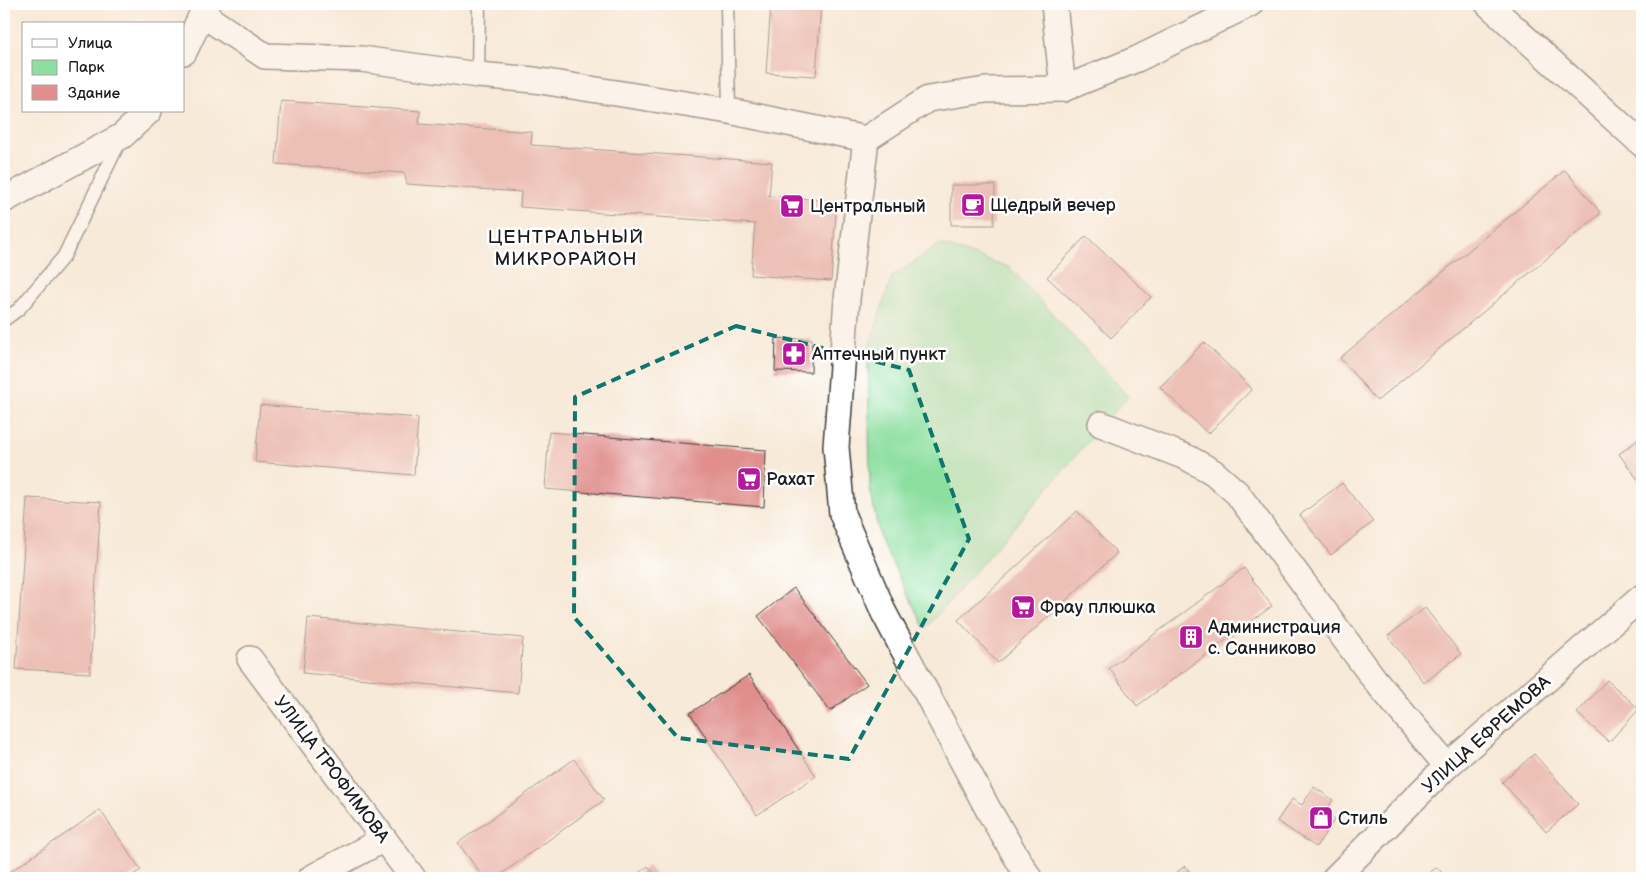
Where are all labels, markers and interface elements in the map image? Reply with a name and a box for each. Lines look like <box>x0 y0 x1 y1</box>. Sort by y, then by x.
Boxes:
legend <box>22 22 185 112</box>
text: Улица <box>68 34 113 53</box>
text: Парк <box>68 58 105 77</box>
text: Здание <box>68 84 120 103</box>
cafe icon: Щедрый вечер <box>960 192 986 218</box>
supermarket icon: Центральный <box>779 193 805 219</box>
place label: Щедрый вечер <box>990 195 1116 216</box>
place label: Центральный <box>810 196 926 217</box>
district label: ЦЕНТРАЛЬНЫЙ МИКРОРАЙОН <box>488 226 644 271</box>
pharmacy icon: Аптечный пункт <box>781 341 807 367</box>
place label: Аптечный пункт <box>811 344 947 365</box>
supermarket icon: Рахат <box>736 466 762 492</box>
place label: Рахат <box>766 469 816 490</box>
supermarket icon: Фрау плюшка <box>1010 594 1036 620</box>
place label: Фрау плюшка <box>1040 597 1156 618</box>
place label: Администрация с. Санниково <box>1207 617 1341 659</box>
building icon: Администрация с. Санниково <box>1178 624 1204 650</box>
street label: УЛИЦА ЕФРЕМОВА <box>1418 671 1555 797</box>
street label: УЛИЦА ТРОФИМОВА <box>270 692 394 847</box>
shop icon: Стиль <box>1308 805 1334 831</box>
place label: Стиль <box>1338 808 1388 829</box>

